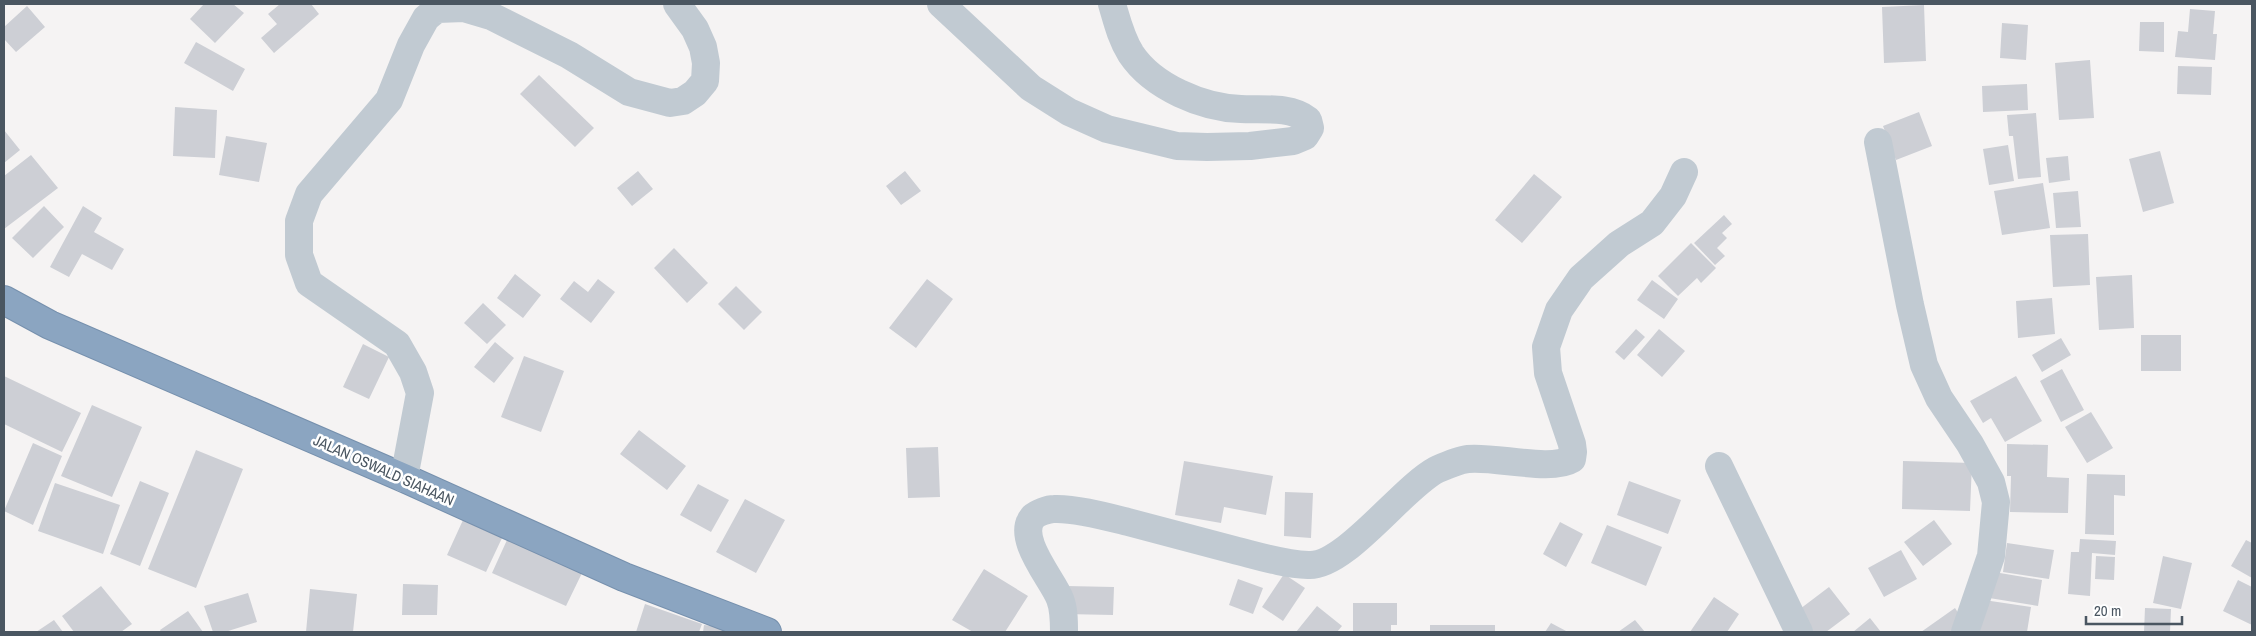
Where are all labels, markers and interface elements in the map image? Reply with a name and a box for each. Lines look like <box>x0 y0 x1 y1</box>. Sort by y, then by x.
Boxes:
street label: JALAN OSWALD SIAHAAN <box>310 429 458 511</box>
scale bar <box>2086 594 2182 626</box>
text: 20 m <box>2094 600 2121 621</box>

